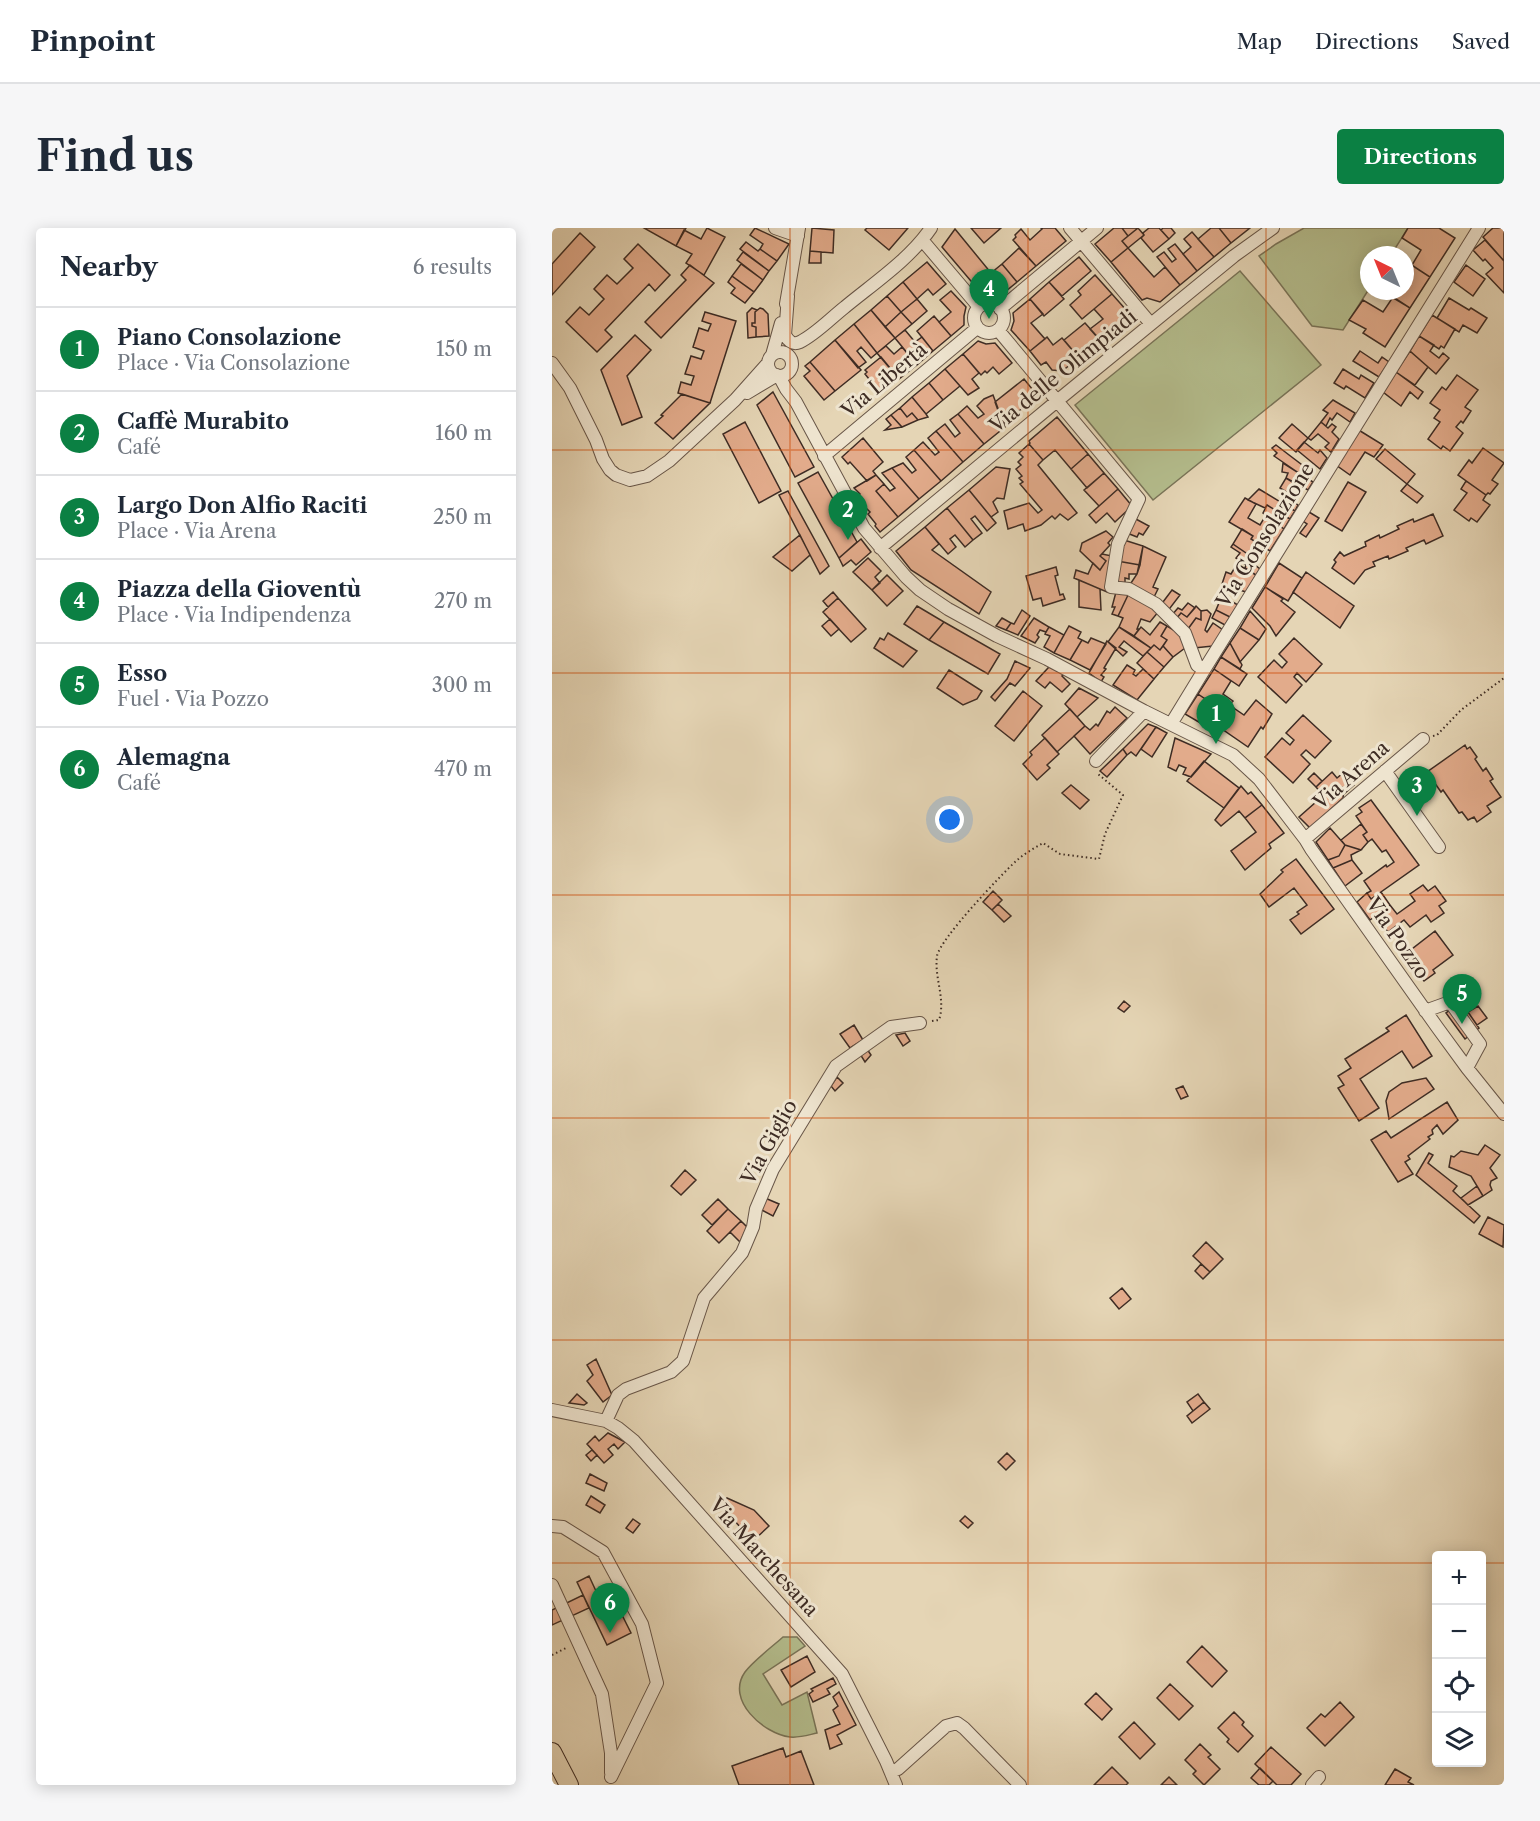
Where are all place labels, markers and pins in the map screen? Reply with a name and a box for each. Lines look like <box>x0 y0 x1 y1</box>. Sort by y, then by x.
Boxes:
pin: 4 <box>970 270 1008 319</box>
pin: 2 <box>828 490 868 540</box>
pin: 1 <box>1196 694 1236 744</box>
pin: 3 <box>1398 766 1436 816</box>
pin: 5 <box>1442 974 1482 1024</box>
pin: 6 <box>590 1584 630 1633</box>

